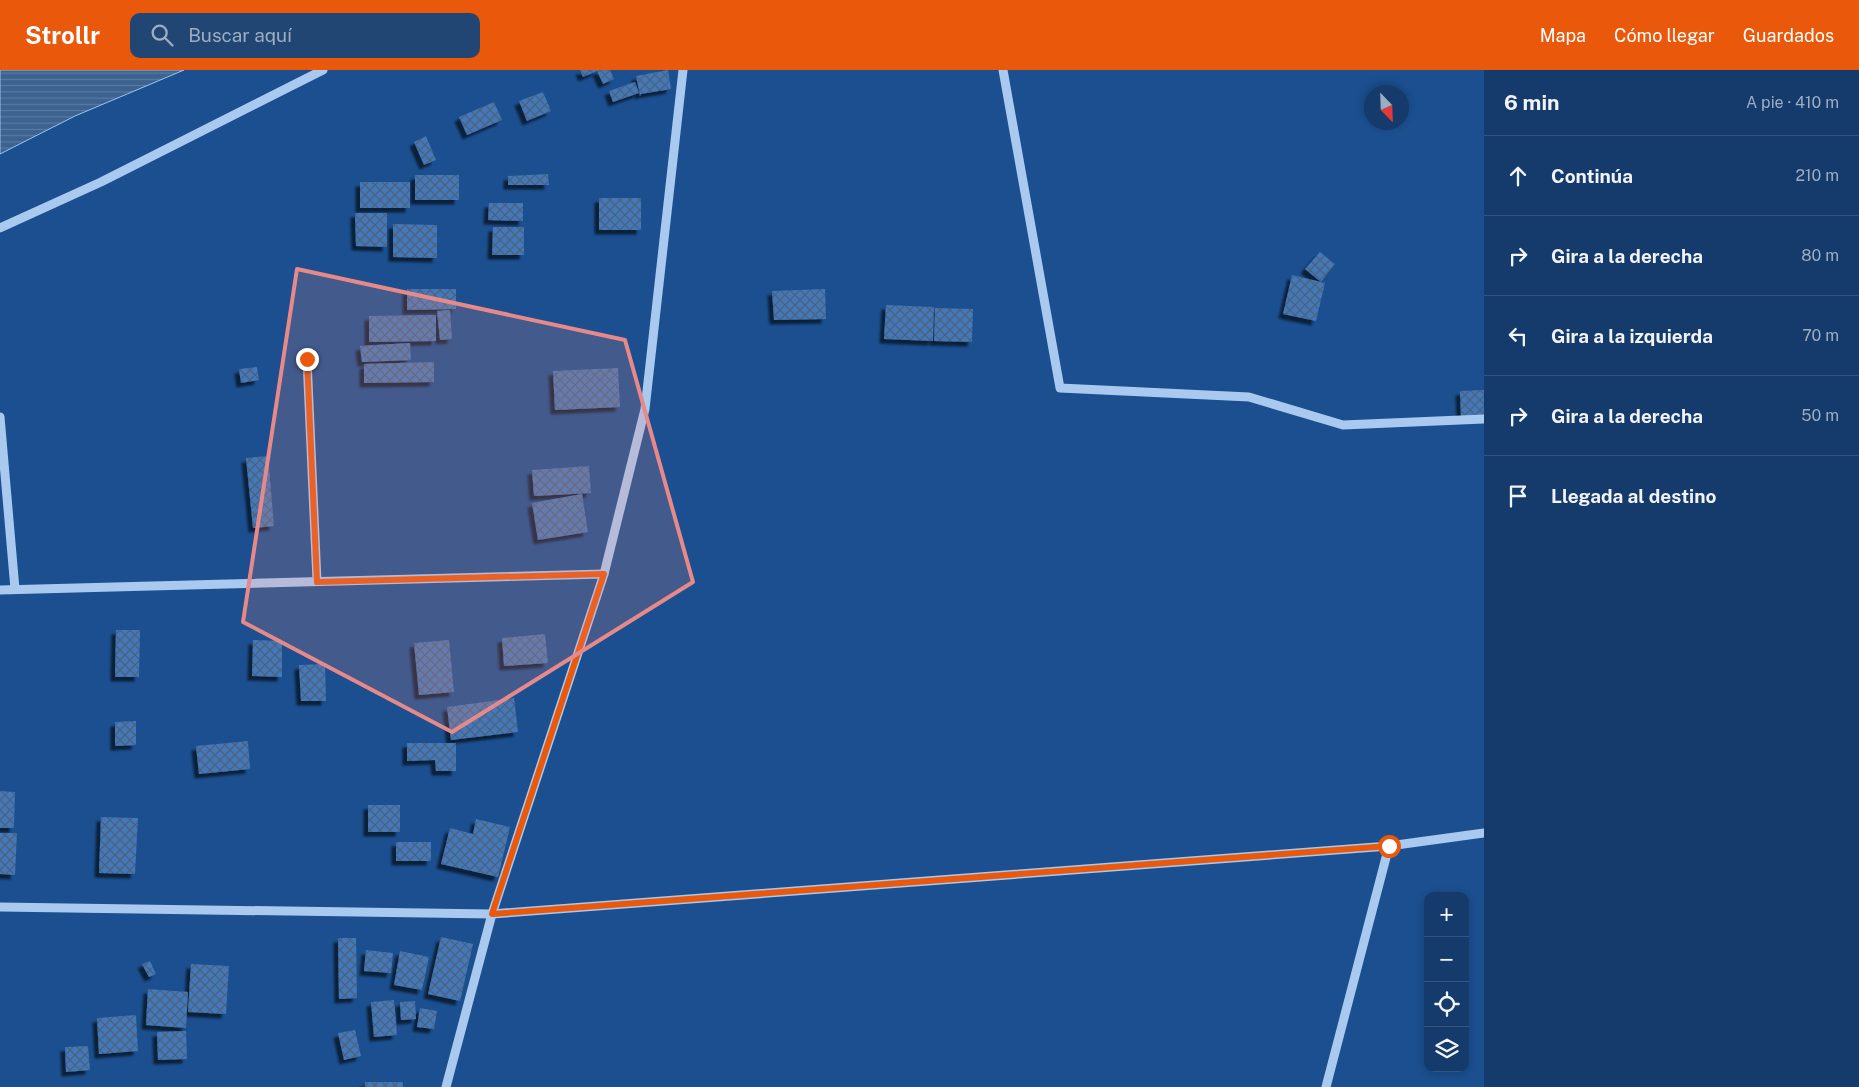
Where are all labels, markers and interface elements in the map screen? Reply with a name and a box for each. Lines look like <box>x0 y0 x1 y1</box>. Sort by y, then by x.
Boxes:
search box <box>130 13 480 58</box>
text: Strollr <box>25 21 100 49</box>
icon: search <box>148 21 176 49</box>
text: Buscar aquí <box>188 24 292 46</box>
text: Mapa <box>1540 25 1586 46</box>
text: Cómo llegar <box>1614 25 1715 46</box>
text: Guardados <box>1743 25 1834 46</box>
north arrow <box>1364 85 1409 130</box>
text: 6 min <box>1504 90 1560 115</box>
text: A pie · 410 m <box>1746 93 1839 112</box>
icon: ahead <box>1504 162 1532 190</box>
text: Continúa <box>1551 165 1633 187</box>
text: 210 m <box>1795 166 1839 185</box>
icon: right <box>1504 242 1532 270</box>
text: Gira a la derecha <box>1551 245 1703 267</box>
text: 80 m <box>1801 246 1839 265</box>
icon: left <box>1504 322 1532 350</box>
text: Gira a la izquierda <box>1551 325 1713 347</box>
text: 70 m <box>1802 326 1839 345</box>
route end <box>296 348 319 371</box>
icon: right <box>1504 402 1532 430</box>
text: Gira a la derecha <box>1551 405 1703 427</box>
text: 50 m <box>1801 406 1839 425</box>
icon: arrive <box>1504 482 1532 510</box>
text: Llegada al destino <box>1551 485 1716 507</box>
route start <box>1378 835 1401 858</box>
map controls <box>1424 892 1469 1072</box>
button: + <box>1424 892 1469 937</box>
button: − <box>1424 937 1469 982</box>
button: locate <box>1424 982 1469 1027</box>
button: layers <box>1424 1027 1469 1072</box>

